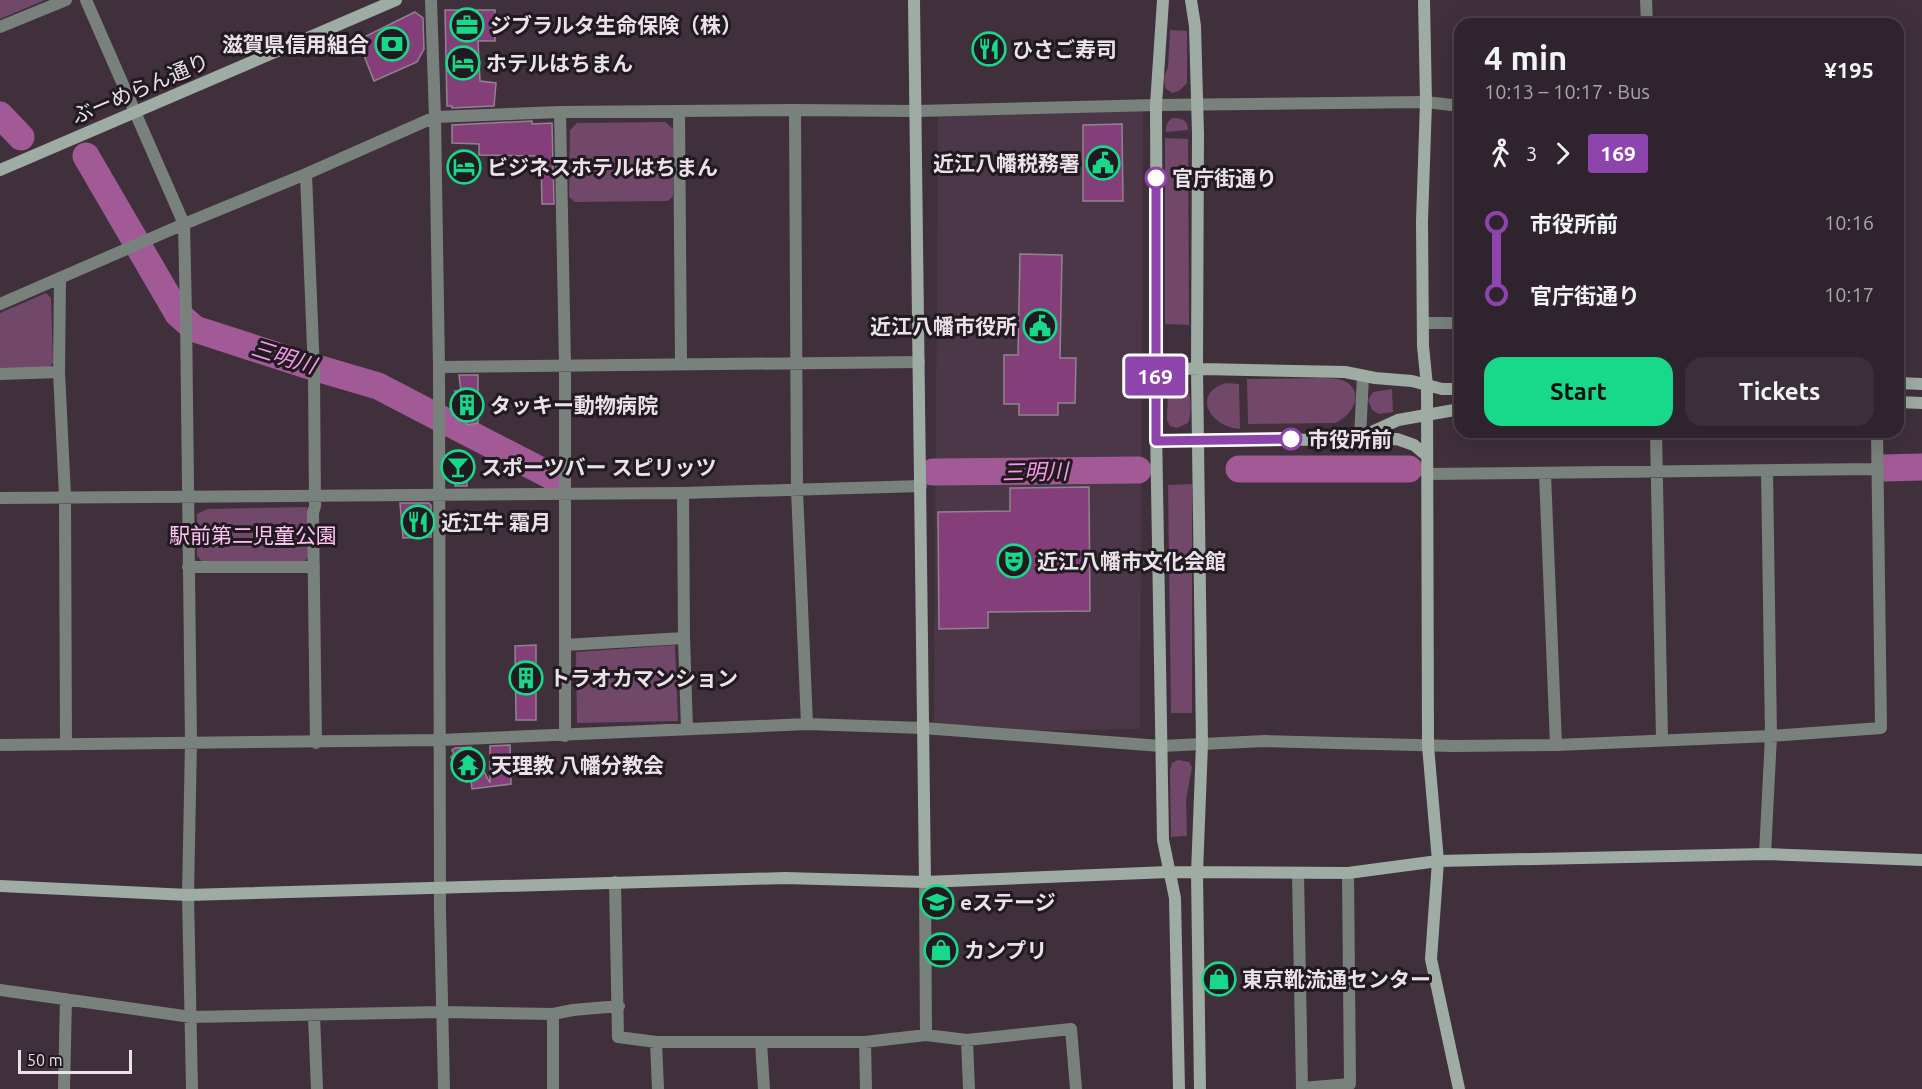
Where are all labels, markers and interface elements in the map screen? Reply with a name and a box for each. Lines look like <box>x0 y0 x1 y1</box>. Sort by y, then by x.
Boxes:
office icon: ジブラルタ生命保険（株） <box>449 7 485 43</box>
place label: ジブラルタ生命保険（株） <box>490 13 742 37</box>
bank icon: 滋賀県信用組合 <box>374 26 410 62</box>
restaurant icon: ひさご寿司 <box>971 31 1007 67</box>
place label: 滋賀県信用組合 <box>222 32 369 56</box>
place label: ひさご寿司 <box>1012 37 1117 61</box>
text: 4 min <box>1484 39 1567 76</box>
hotel icon: ホテルはちまん <box>445 45 481 81</box>
street label: ぶーめらん通り <box>68 48 212 128</box>
place label: ホテルはちまん <box>486 51 633 75</box>
text: ¥195 <box>1824 57 1874 82</box>
text: 10:13 – 10:17 · Bus <box>1484 80 1650 103</box>
icon: walk <box>1484 137 1517 170</box>
icon: forward <box>1546 137 1579 170</box>
text: 169 <box>1600 141 1636 165</box>
text: 3 <box>1526 142 1537 165</box>
public building icon: 近江八幡税務署 <box>1085 145 1121 181</box>
hotel icon: ビジネスホテルはちまん <box>446 149 482 185</box>
place label: 近江八幡税務署 <box>933 151 1080 175</box>
place label: ビジネスホテルはちまん <box>487 155 718 179</box>
place label: 官庁街通り <box>1172 166 1277 190</box>
marker: 官庁街通り <box>1145 167 1167 189</box>
text: 市役所前 <box>1530 211 1618 236</box>
text: 10:16 <box>1824 211 1874 234</box>
text: 官庁街通り <box>1530 283 1640 308</box>
text: 10:17 <box>1824 283 1874 306</box>
public building icon: 近江八幡市役所 <box>1022 308 1058 344</box>
place label: 近江八幡市役所 <box>870 314 1017 338</box>
water label: 三明川 <box>249 334 321 378</box>
line badge: 169 <box>1120 356 1190 395</box>
button: Start <box>1484 357 1673 426</box>
button: Tickets <box>1685 357 1874 426</box>
text: 169 <box>1137 364 1173 388</box>
building icon: タッキー動物病院 <box>449 387 485 423</box>
place label: タッキー動物病院 <box>490 393 658 417</box>
place label: 市役所前 <box>1308 427 1392 451</box>
marker: 市役所前 <box>1280 428 1302 450</box>
bar icon: スポーツバー スピリッツ <box>440 449 476 485</box>
place label: スポーツバー スピリッツ <box>481 455 717 479</box>
water label: 三明川 <box>1002 458 1070 484</box>
restaurant icon: 近江牛 霜月 <box>400 504 436 540</box>
place label: 近江牛 霜月 <box>441 510 551 534</box>
park label: 駅前第二児童公園 <box>169 523 337 547</box>
theatre icon: 近江八幡市文化会館 <box>996 543 1032 579</box>
place label: 近江八幡市文化会館 <box>1037 549 1226 573</box>
building icon: トラオカマンション <box>508 660 544 696</box>
place label: トラオカマンション <box>549 666 738 690</box>
temple icon: 天理教 八幡分教会 <box>450 747 486 783</box>
place label: 天理教 八幡分教会 <box>491 753 664 777</box>
school or university icon: eステージ <box>919 884 955 920</box>
place label: eステージ <box>960 890 1056 914</box>
shop icon: カンプリ <box>923 932 959 968</box>
place label: カンプリ <box>964 938 1047 962</box>
shop icon: 東京靴流通センター <box>1201 961 1237 997</box>
place label: 東京靴流通センター <box>1242 967 1431 991</box>
scale bar <box>18 1047 132 1074</box>
text: 50 m <box>27 1051 63 1069</box>

